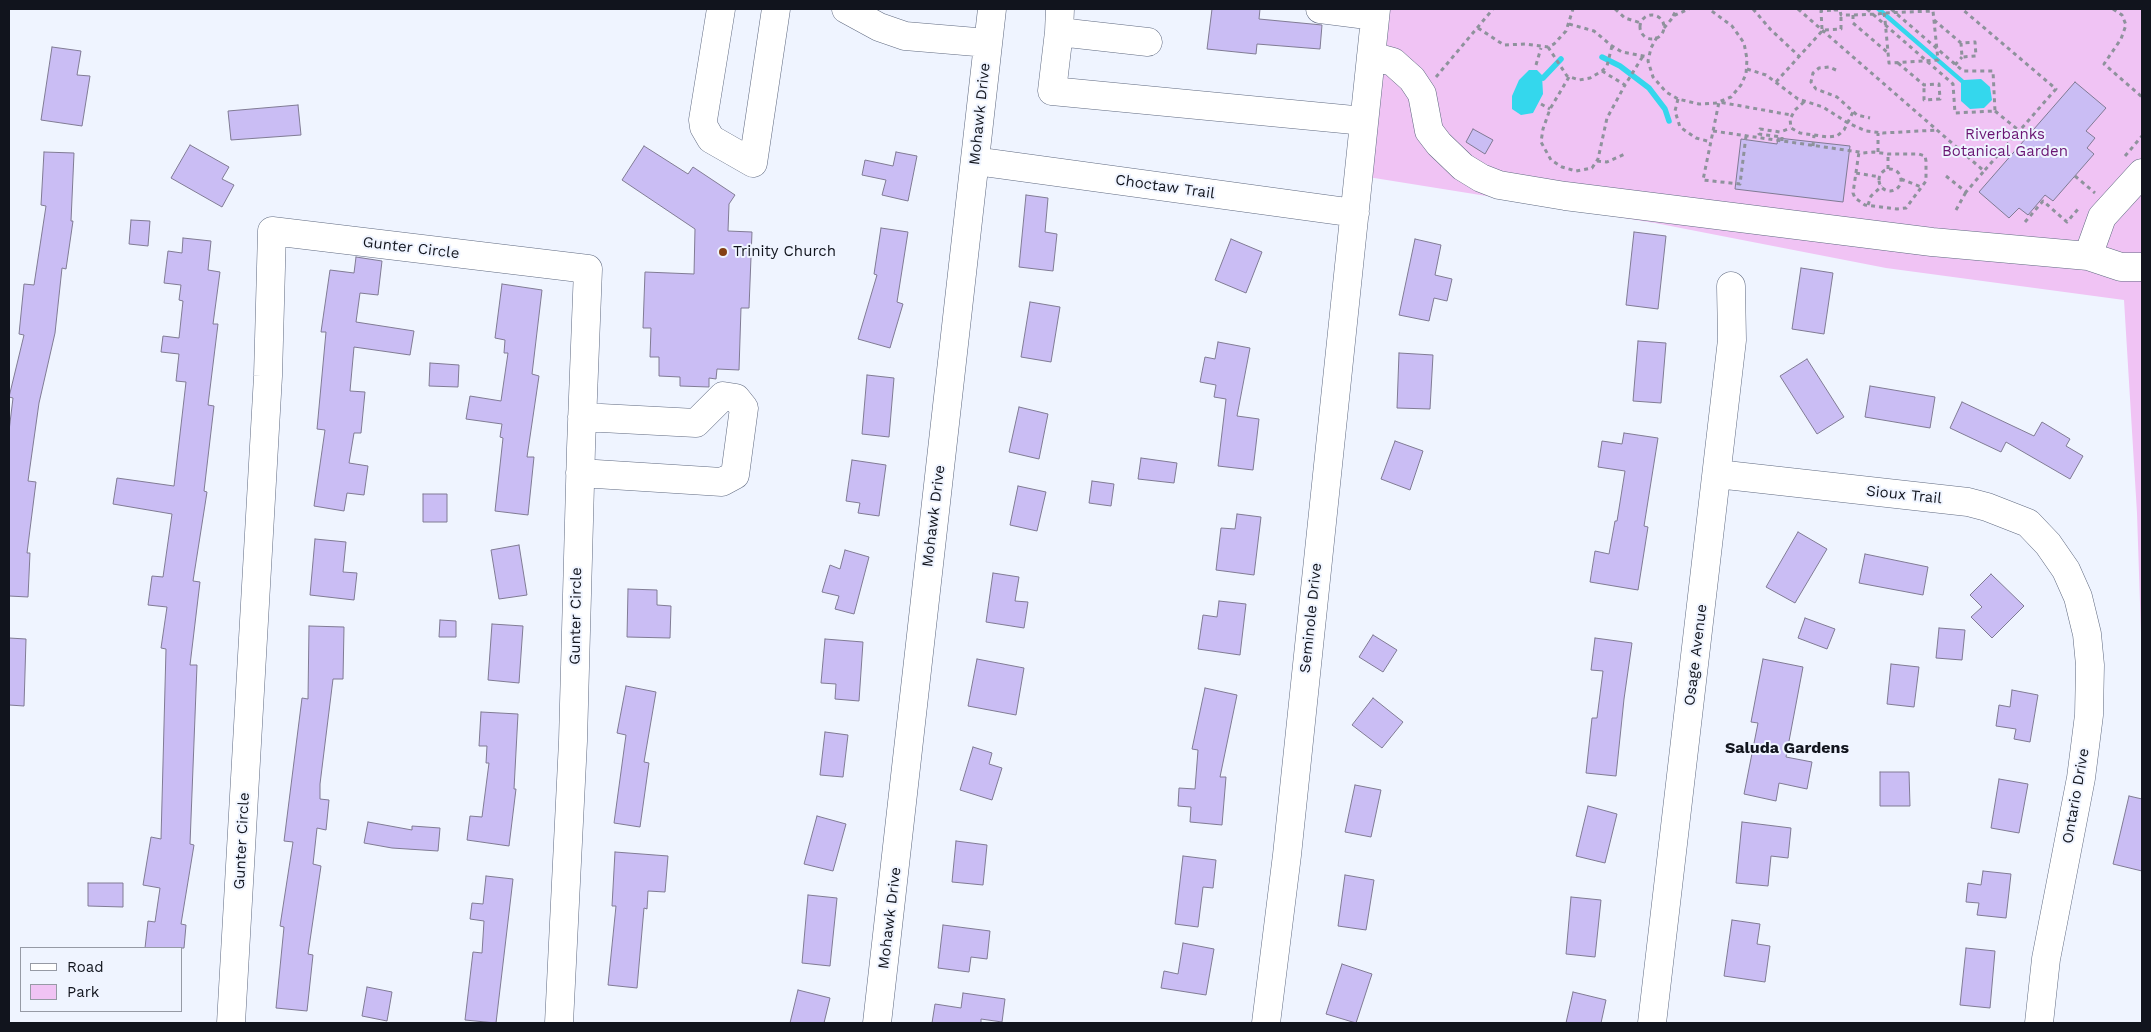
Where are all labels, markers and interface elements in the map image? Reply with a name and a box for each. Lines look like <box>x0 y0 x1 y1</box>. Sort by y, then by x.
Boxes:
street label: Mohawk Drive <box>966 62 994 166</box>
park label: Riverbanks Botanical Garden <box>1942 126 2068 161</box>
street label: Choctaw Trail <box>1114 171 1216 203</box>
street label: Gunter Circle <box>362 233 460 263</box>
place label: Trinity Church <box>733 243 836 261</box>
marker: Trinity Church <box>717 246 729 258</box>
street label: Mohawk Drive <box>919 464 949 568</box>
street label: Sioux Trail <box>1865 482 1943 508</box>
street label: Seminole Drive <box>1296 562 1326 674</box>
street label: Gunter Circle <box>566 567 586 665</box>
street label: Osage Avenue <box>1681 603 1711 707</box>
district label: Saluda Gardens <box>1725 738 1849 758</box>
street label: Ontario Drive <box>2059 747 2093 845</box>
street label: Gunter Circle <box>230 792 254 890</box>
street label: Mohawk Drive <box>875 866 905 970</box>
legend <box>20 947 182 1012</box>
text: Road <box>67 958 104 976</box>
text: Park <box>67 983 99 1001</box>

